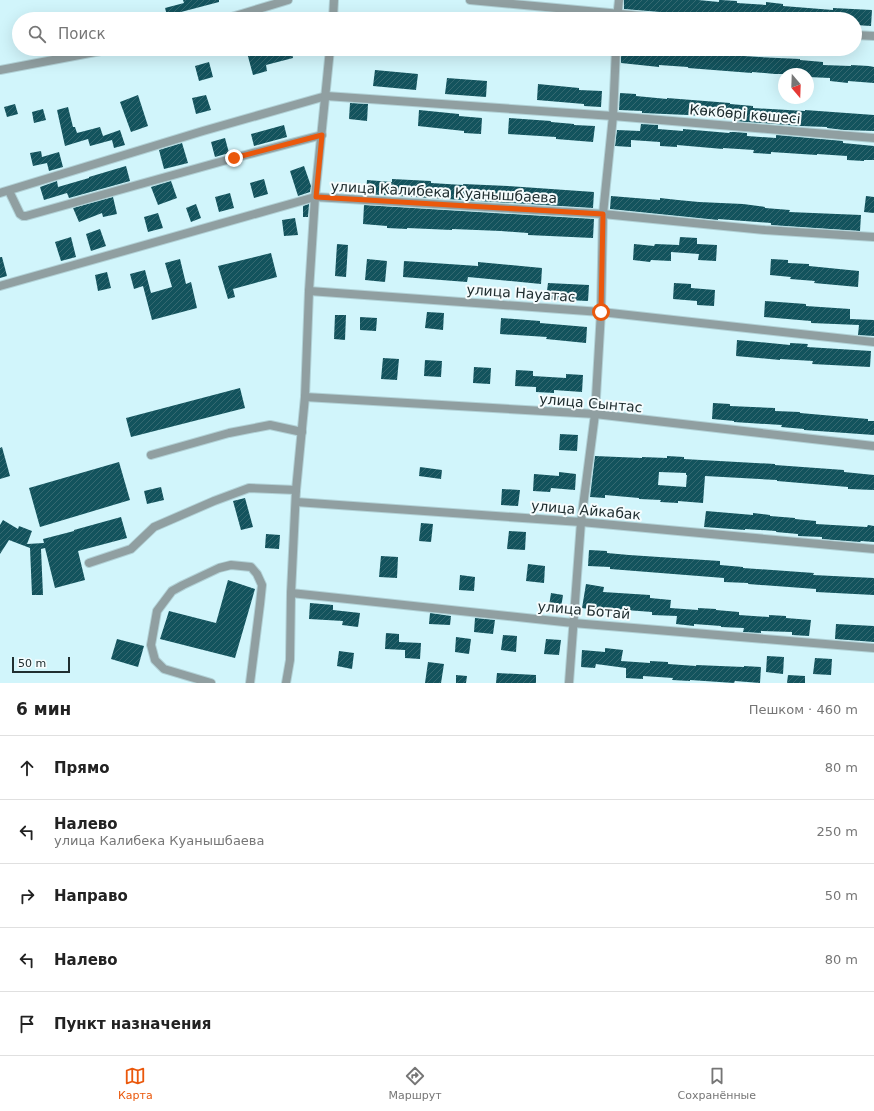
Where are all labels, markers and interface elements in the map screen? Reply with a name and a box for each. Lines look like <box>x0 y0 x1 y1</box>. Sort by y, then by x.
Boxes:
search box <box>12 12 862 56</box>
icon: search <box>26 23 48 45</box>
text: Поиск <box>58 25 106 43</box>
north arrow <box>778 68 814 104</box>
street label: Көкбөрі көшесі <box>689 101 801 127</box>
route end <box>225 149 243 167</box>
street label: улица Калибека Куанышбаева <box>330 178 558 206</box>
street label: улица Науатас <box>466 281 576 305</box>
route start <box>592 303 610 321</box>
street label: улица Сынтас <box>539 391 643 415</box>
street label: улица Айкабак <box>530 497 642 523</box>
street label: улица Ботай <box>537 598 631 622</box>
scale bar <box>12 655 70 674</box>
text: 50 m <box>18 657 46 670</box>
text: 6 мин <box>16 699 71 719</box>
text: Пешком · 460 m <box>749 702 858 717</box>
icon: ahead <box>16 757 38 779</box>
text: Прямо <box>54 759 110 777</box>
text: 80 m <box>825 760 858 775</box>
text: Налево <box>54 815 118 833</box>
icon: left <box>16 821 38 843</box>
text: 250 m <box>816 824 858 839</box>
text: улица Калибека Куанышбаева <box>54 833 264 848</box>
icon: right <box>16 885 38 907</box>
text: Направо <box>54 887 128 905</box>
text: 50 m <box>825 888 858 903</box>
icon: left <box>16 949 38 971</box>
text: Налево <box>54 951 118 969</box>
text: 80 m <box>825 952 858 967</box>
icon: arrive <box>16 1013 38 1035</box>
text: Пункт назначения <box>54 1015 211 1033</box>
tab: Карта <box>118 1065 153 1102</box>
tab: Маршрут <box>389 1065 442 1102</box>
tab: Сохранённые <box>678 1065 756 1102</box>

